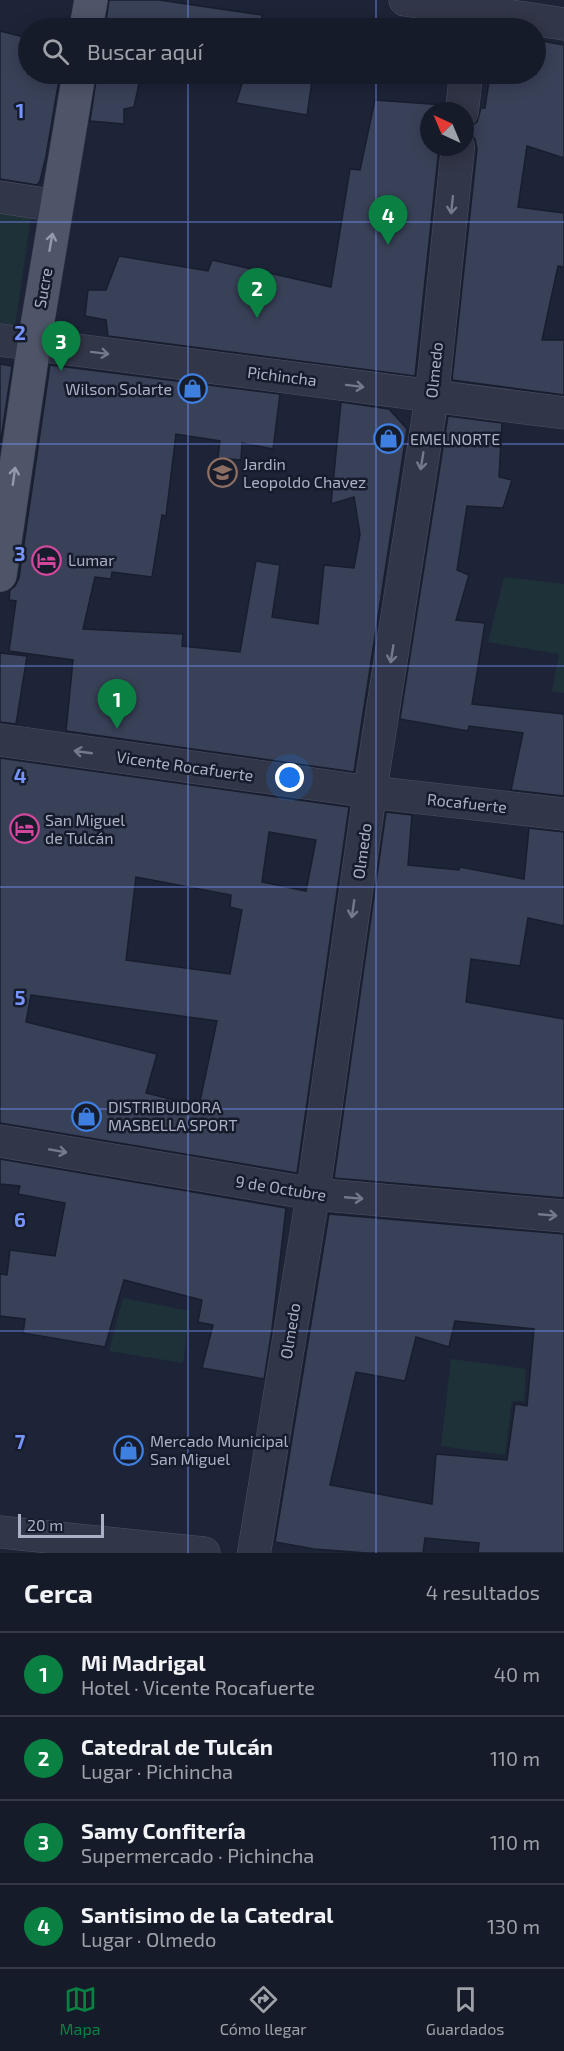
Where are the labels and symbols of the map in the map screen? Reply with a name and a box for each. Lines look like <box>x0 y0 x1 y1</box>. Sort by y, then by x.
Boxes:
text: 1 <box>16 98 24 122</box>
north arrow <box>420 102 474 156</box>
one-way arrow <box>446 195 457 215</box>
pin: 4 <box>368 196 408 245</box>
one-way arrow <box>46 232 57 252</box>
street label: Sucre <box>30 266 55 310</box>
pin: 2 <box>238 268 276 318</box>
text: 2 <box>14 320 26 344</box>
pin: 3 <box>42 322 80 371</box>
street label: Olmedo <box>421 341 446 399</box>
one-way arrow <box>89 347 109 358</box>
street label: Pichincha <box>246 362 318 389</box>
shop icon: Wilson Solarte <box>177 373 209 405</box>
place label: Wilson Solarte <box>65 379 172 398</box>
one-way arrow <box>345 381 365 392</box>
shop icon: EMELNORTE <box>373 423 405 455</box>
place label: EMELNORTE <box>410 429 500 448</box>
one-way arrow <box>416 451 427 471</box>
place label: Jardin Leopoldo Chavez <box>243 454 366 491</box>
school or university icon: Jardin Leopoldo Chavez <box>206 457 238 489</box>
one-way arrow <box>9 466 20 486</box>
text: 3 <box>14 541 26 565</box>
hotel icon: Lumar <box>31 544 63 576</box>
place label: Lumar <box>68 550 115 569</box>
one-way arrow <box>386 644 397 663</box>
pin: 1 <box>98 680 136 729</box>
one-way arrow <box>74 746 94 757</box>
street label: Vicente Rocafuerte <box>115 746 255 785</box>
text: 4 <box>14 763 27 787</box>
your location <box>275 763 304 792</box>
street label: Rocafuerte <box>426 789 508 816</box>
place label: San Miguel de Tulcán <box>45 810 125 847</box>
hotel icon: San Miguel de Tulcán <box>8 813 40 845</box>
street label: Olmedo <box>348 822 375 880</box>
one-way arrow <box>348 899 359 919</box>
text: 5 <box>14 985 26 1009</box>
place label: DISTRIBUIDORA MASBELLA SPORT <box>108 1097 238 1134</box>
shop icon: DISTRIBUIDORA MASBELLA SPORT <box>71 1100 103 1132</box>
one-way arrow <box>47 1145 67 1156</box>
street label: 9 de Octubre <box>234 1171 328 1204</box>
one-way arrow <box>343 1193 363 1204</box>
text: 6 <box>14 1207 26 1231</box>
one-way arrow <box>538 1210 558 1221</box>
street label: Olmedo <box>276 1302 303 1360</box>
text: 7 <box>15 1429 26 1453</box>
place label: Mercado Municipal San Miguel <box>150 1431 289 1468</box>
shop icon: Mercado Municipal San Miguel <box>113 1434 145 1466</box>
scale bar <box>18 1511 104 1538</box>

